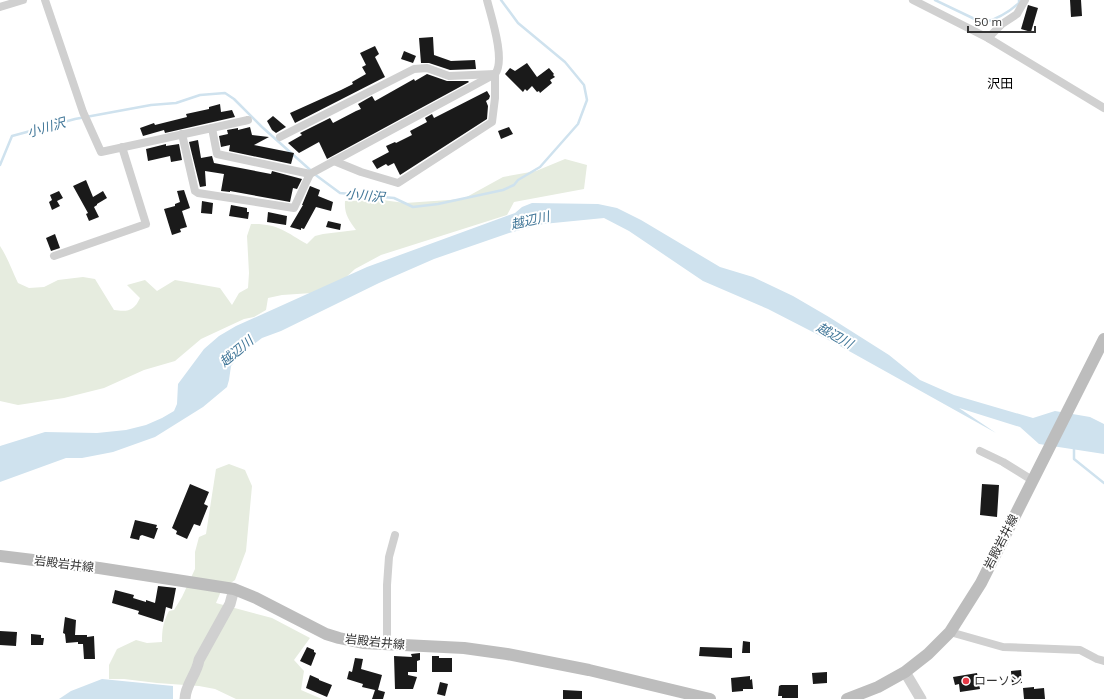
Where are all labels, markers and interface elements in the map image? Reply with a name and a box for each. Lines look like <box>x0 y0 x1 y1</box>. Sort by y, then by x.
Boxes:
scale bar <box>968 8 1035 34</box>
text: 50 m <box>974 14 1002 29</box>
district label: 沢田 <box>987 75 1013 91</box>
water label: 小川沢 <box>25 113 69 140</box>
water label: 小川沢 <box>345 185 387 205</box>
water label: 越辺川 <box>509 207 553 232</box>
water label: 越辺川 <box>814 319 858 352</box>
water label: 越辺川 <box>216 331 258 370</box>
street label: 岩殿岩井線 <box>980 512 1021 572</box>
street label: 岩殿岩井線 <box>33 552 95 575</box>
street label: 岩殿岩井線 <box>344 631 406 652</box>
place label: ローソン <box>974 673 1022 688</box>
marker: ローソン <box>961 676 971 686</box>

